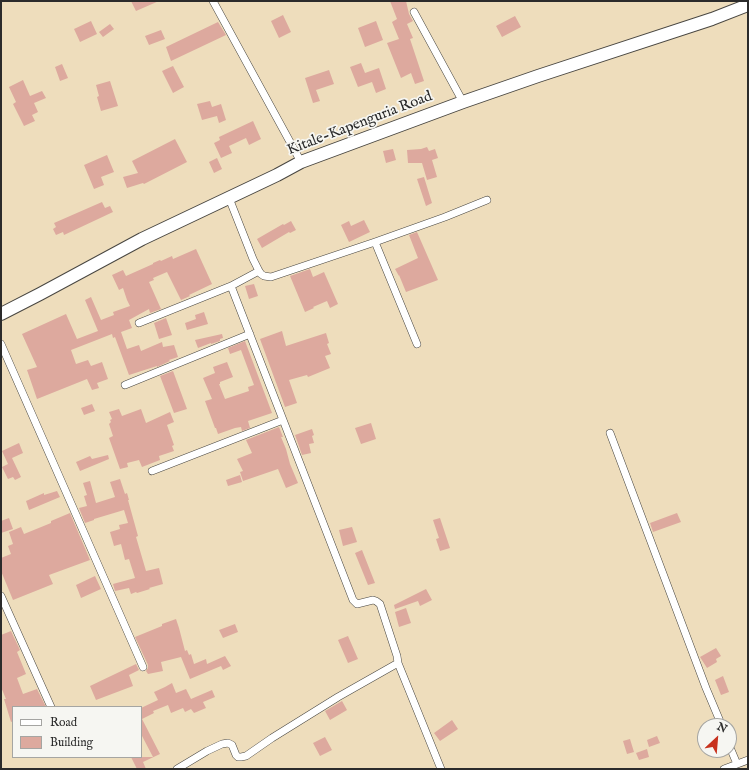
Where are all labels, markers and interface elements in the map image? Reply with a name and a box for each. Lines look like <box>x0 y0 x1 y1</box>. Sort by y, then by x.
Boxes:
street label: Kitale-Kapenguria Road <box>285 88 435 160</box>
legend <box>12 706 142 758</box>
text: Road <box>50 715 77 730</box>
north arrow <box>697 718 737 758</box>
text: N <box>714 720 729 736</box>
text: Building <box>50 735 93 750</box>

